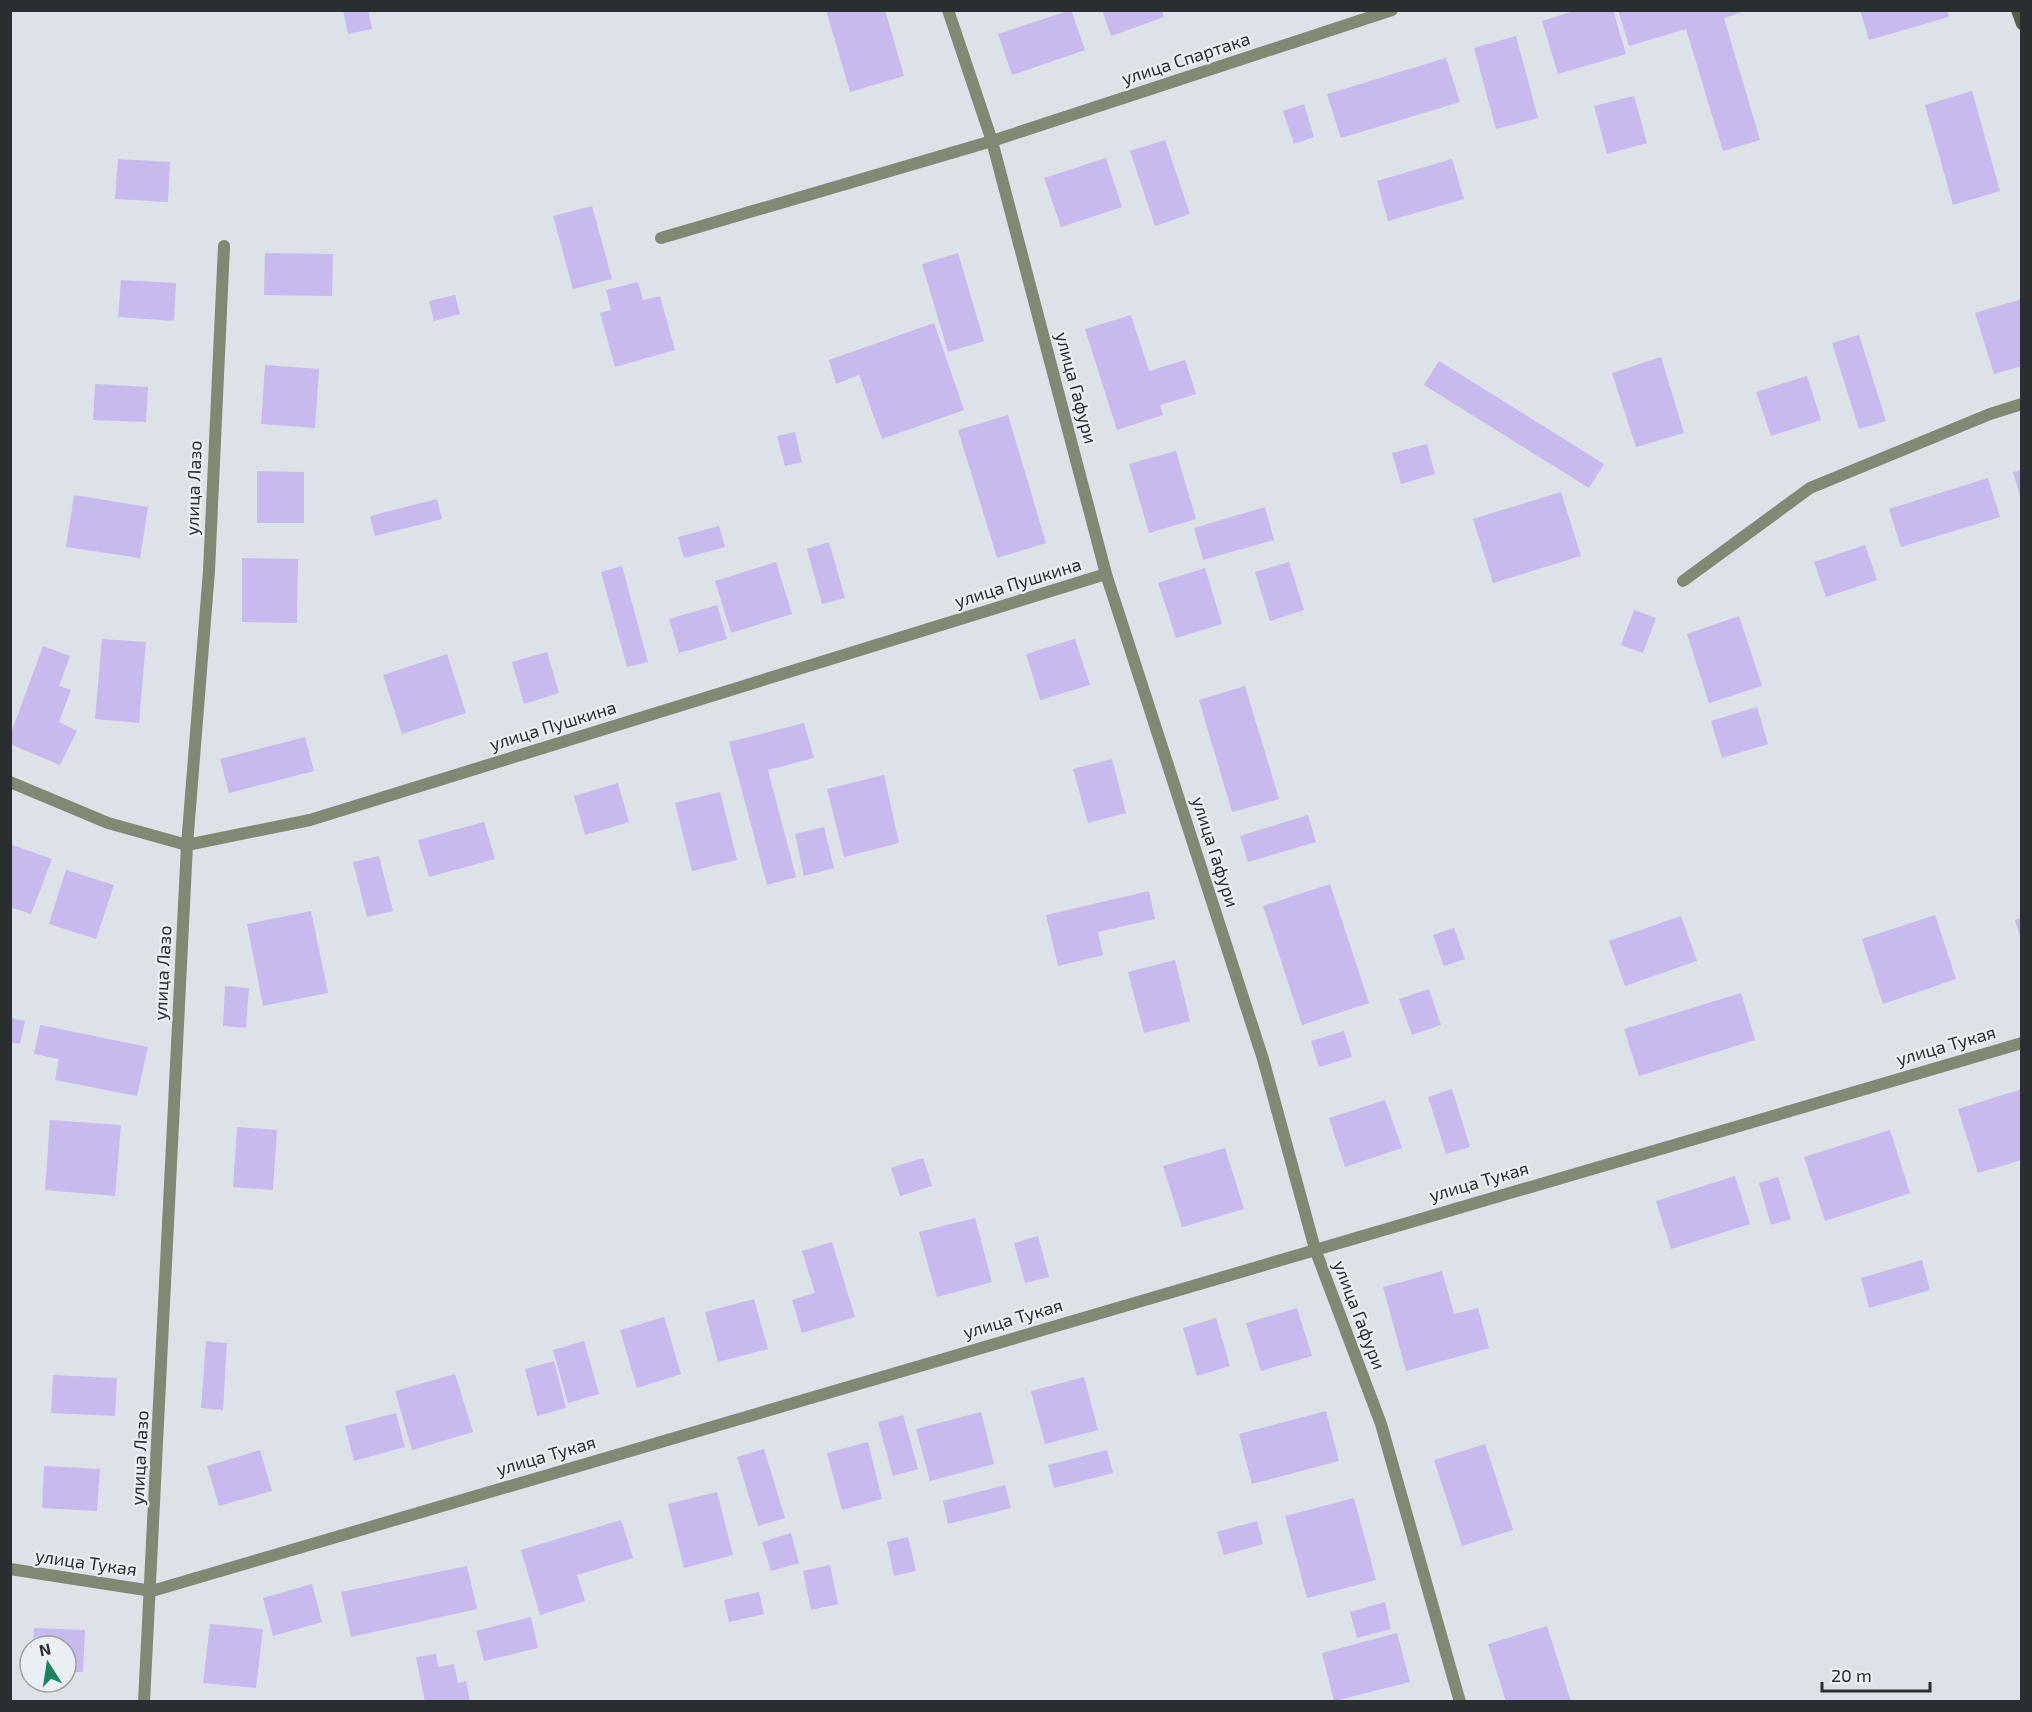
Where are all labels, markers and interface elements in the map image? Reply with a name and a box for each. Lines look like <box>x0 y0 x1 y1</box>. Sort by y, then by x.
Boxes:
street label: улица Спартака <box>1119 27 1253 89</box>
street label: улица Гафури <box>1051 329 1102 446</box>
street label: улица Лазо <box>180 440 206 536</box>
street label: улица Пушкина <box>952 552 1084 612</box>
street label: улица Пушкина <box>487 695 619 755</box>
street label: улица Гафури <box>1188 794 1244 910</box>
street label: улица Лазо <box>149 925 175 1021</box>
street label: улица Тукая <box>1893 1020 1998 1070</box>
street label: улица Тукая <box>1426 1156 1531 1206</box>
street label: улица Гафури <box>1329 1257 1391 1372</box>
street label: улица Тукая <box>960 1293 1065 1343</box>
street label: улица Лазо <box>126 1410 152 1506</box>
street label: улица Тукая <box>493 1430 598 1480</box>
street label: улица Тукая <box>34 1544 138 1580</box>
north arrow <box>18 1634 78 1694</box>
text: N <box>37 1638 52 1659</box>
scale bar <box>1822 1655 1930 1693</box>
text: 20 m <box>1831 1664 1872 1686</box>

